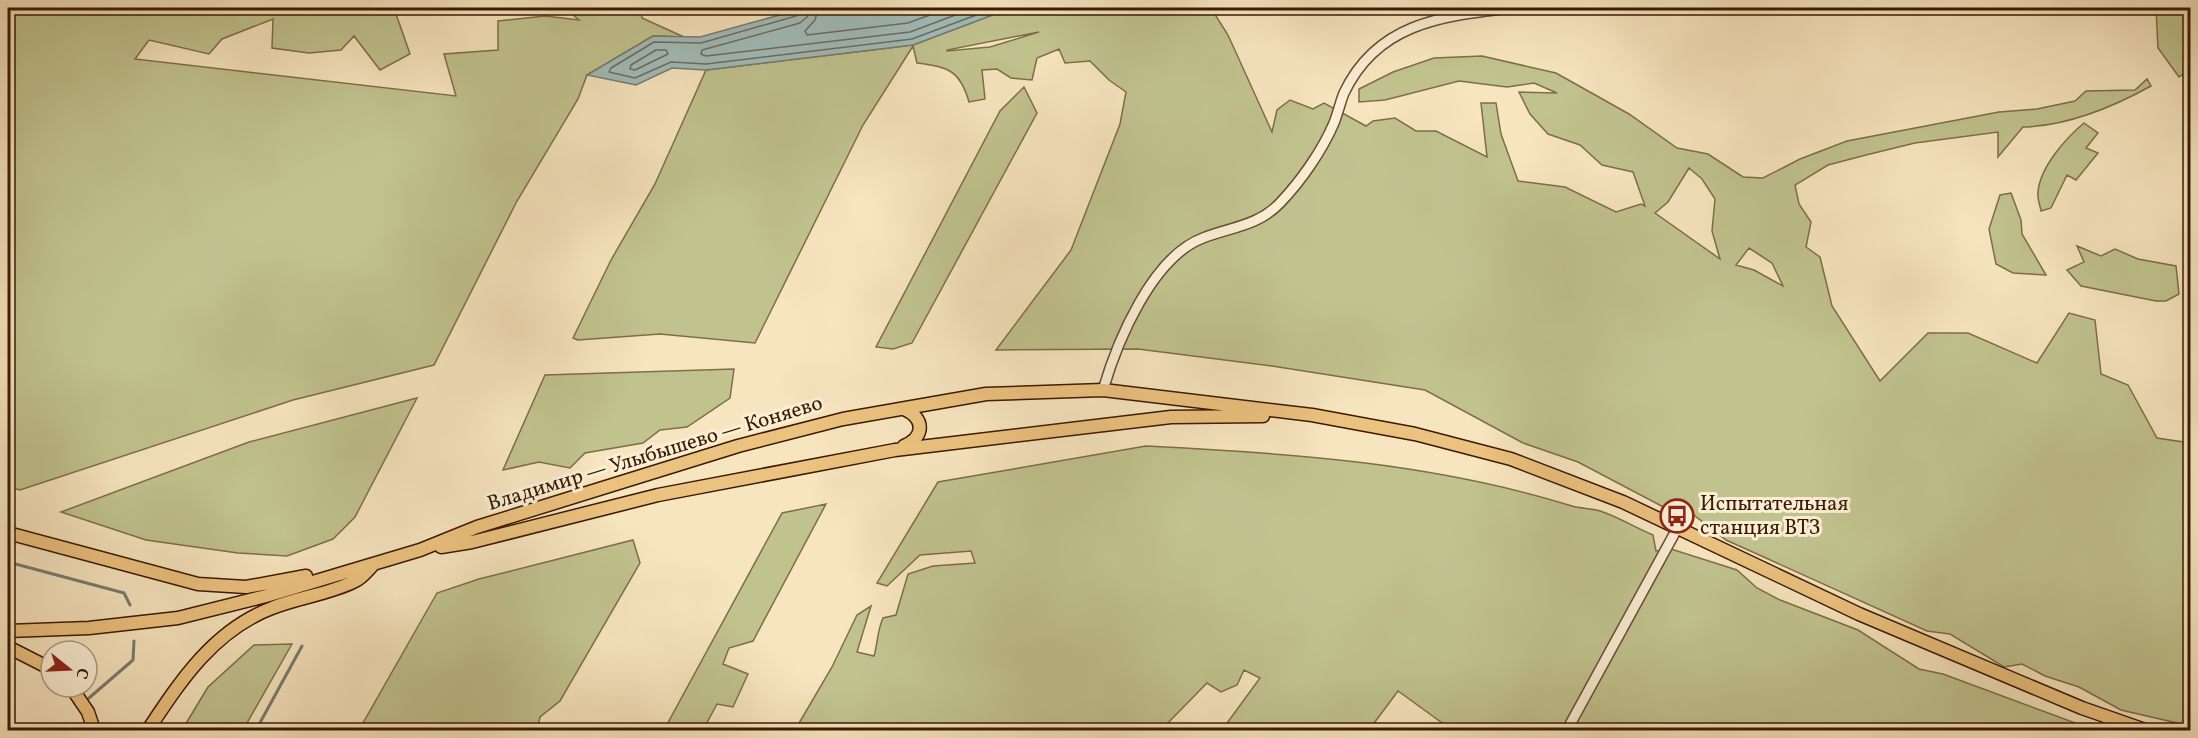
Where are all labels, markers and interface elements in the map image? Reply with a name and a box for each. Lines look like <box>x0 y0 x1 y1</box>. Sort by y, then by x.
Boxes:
street label: Владимир — Улыбышево — Коняево <box>484 389 826 519</box>
place label: Испытательная станция ВТЗ <box>1700 490 1849 543</box>
bus stop icon: Испытательная станция ВТЗ <box>1659 498 1695 534</box>
north arrow <box>39 639 99 699</box>
text: С <box>69 665 93 681</box>

